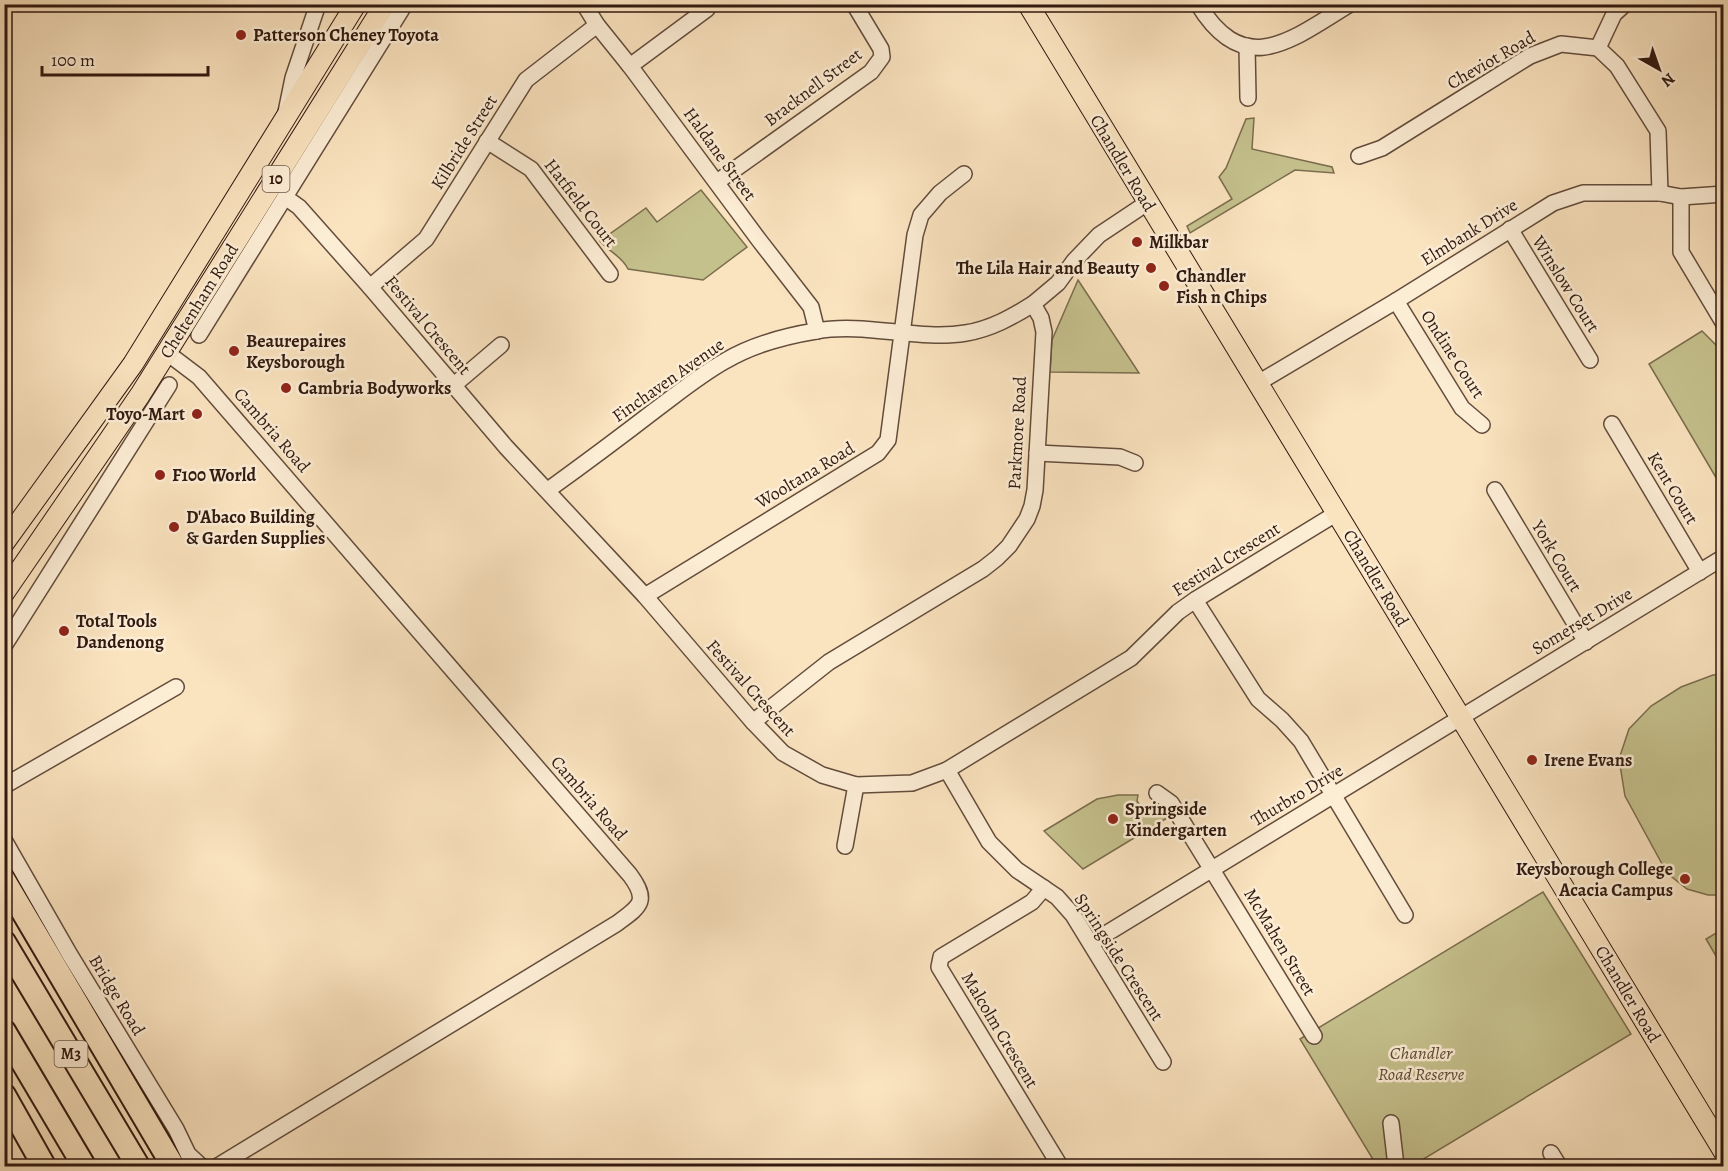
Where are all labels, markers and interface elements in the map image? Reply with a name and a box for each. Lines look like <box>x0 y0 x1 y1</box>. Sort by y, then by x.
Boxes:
place label: Patterson Cheney Toyota <box>253 23 439 47</box>
street label: Cheviot Road <box>1443 25 1540 95</box>
marker: Patterson Cheney Toyota <box>234 28 248 42</box>
scale bar <box>42 39 208 77</box>
north arrow <box>1629 39 1689 99</box>
street label: Bracknell Street <box>759 42 867 132</box>
text: 100 m <box>51 48 95 72</box>
text: N <box>1656 68 1680 92</box>
street label: Kilbride Street <box>425 90 503 194</box>
street label: Haldane Street <box>678 103 762 206</box>
street label: Chandler Road <box>1085 110 1162 216</box>
street label: Hatfield Court <box>539 154 623 252</box>
road number: 10 <box>262 166 290 192</box>
street label: Elmbank Drive <box>1416 193 1522 271</box>
place label: Milkbar <box>1149 230 1209 254</box>
street label: Winslow Court <box>1526 230 1605 337</box>
marker: Milkbar <box>1130 235 1144 249</box>
street label: Cheltenham Road <box>154 239 244 363</box>
place label: The Lila Hair and Beauty <box>956 256 1140 280</box>
marker: The Lila Hair and Beauty <box>1144 261 1158 275</box>
place label: Chandler Fish n Chips <box>1176 264 1267 309</box>
street label: Festival Crescent <box>379 270 477 380</box>
marker: Chandler Fish n Chips <box>1157 279 1171 293</box>
street label: Ondine Court <box>1415 305 1491 403</box>
place label: Beaurepaires Keysborough <box>246 329 346 374</box>
street label: Finchaven Avenue <box>607 332 729 428</box>
marker: Beaurepaires Keysborough <box>227 344 241 358</box>
street label: Parkmore Road <box>1002 375 1032 490</box>
place label: Cambria Bodyworks <box>298 376 451 400</box>
marker: Cambria Bodyworks <box>279 381 293 395</box>
street label: Cambria Road <box>228 382 316 478</box>
place label: Toyo-Mart <box>106 402 185 426</box>
marker: Toyo-Mart <box>190 407 204 421</box>
street label: Wooltana Road <box>750 436 859 514</box>
street label: Kent Court <box>1642 447 1704 529</box>
place label: F100 World <box>172 463 257 487</box>
marker: F100 World <box>153 468 167 482</box>
place label: D'Abaco Building & Garden Supplies <box>186 505 325 550</box>
street label: York Court <box>1526 515 1588 596</box>
street label: Festival Crescent <box>1168 516 1285 602</box>
marker: D'Abaco Building & Garden Supplies <box>167 520 181 534</box>
street label: Chandler Road <box>1338 525 1415 631</box>
street label: Somerset Drive <box>1527 582 1637 660</box>
place label: Total Tools Dandenong <box>76 609 165 654</box>
marker: Total Tools Dandenong <box>57 624 71 638</box>
street label: Festival Crescent <box>701 634 801 742</box>
place label: Irene Evans <box>1544 748 1632 772</box>
street label: Cambria Road <box>545 750 633 846</box>
marker: Irene Evans <box>1525 753 1539 767</box>
street label: Thurbro Drive <box>1247 758 1347 832</box>
place label: Springside Kindergarten <box>1125 797 1227 842</box>
marker: Springside Kindergarten <box>1106 812 1120 826</box>
place label: Keysborough College Acacia Campus <box>1516 857 1673 902</box>
marker: Keysborough College Acacia Campus <box>1678 872 1692 886</box>
street label: McMahen Street <box>1238 884 1322 1000</box>
street label: Springside Crescent <box>1069 889 1169 1026</box>
street label: Chandler Road <box>1590 941 1667 1047</box>
street label: Bridge Road <box>83 950 151 1040</box>
street label: Malcolm Crescent <box>956 968 1044 1092</box>
road number: M3 <box>54 1041 88 1067</box>
park label: Chandler Road Reserve <box>1378 1041 1465 1086</box>

